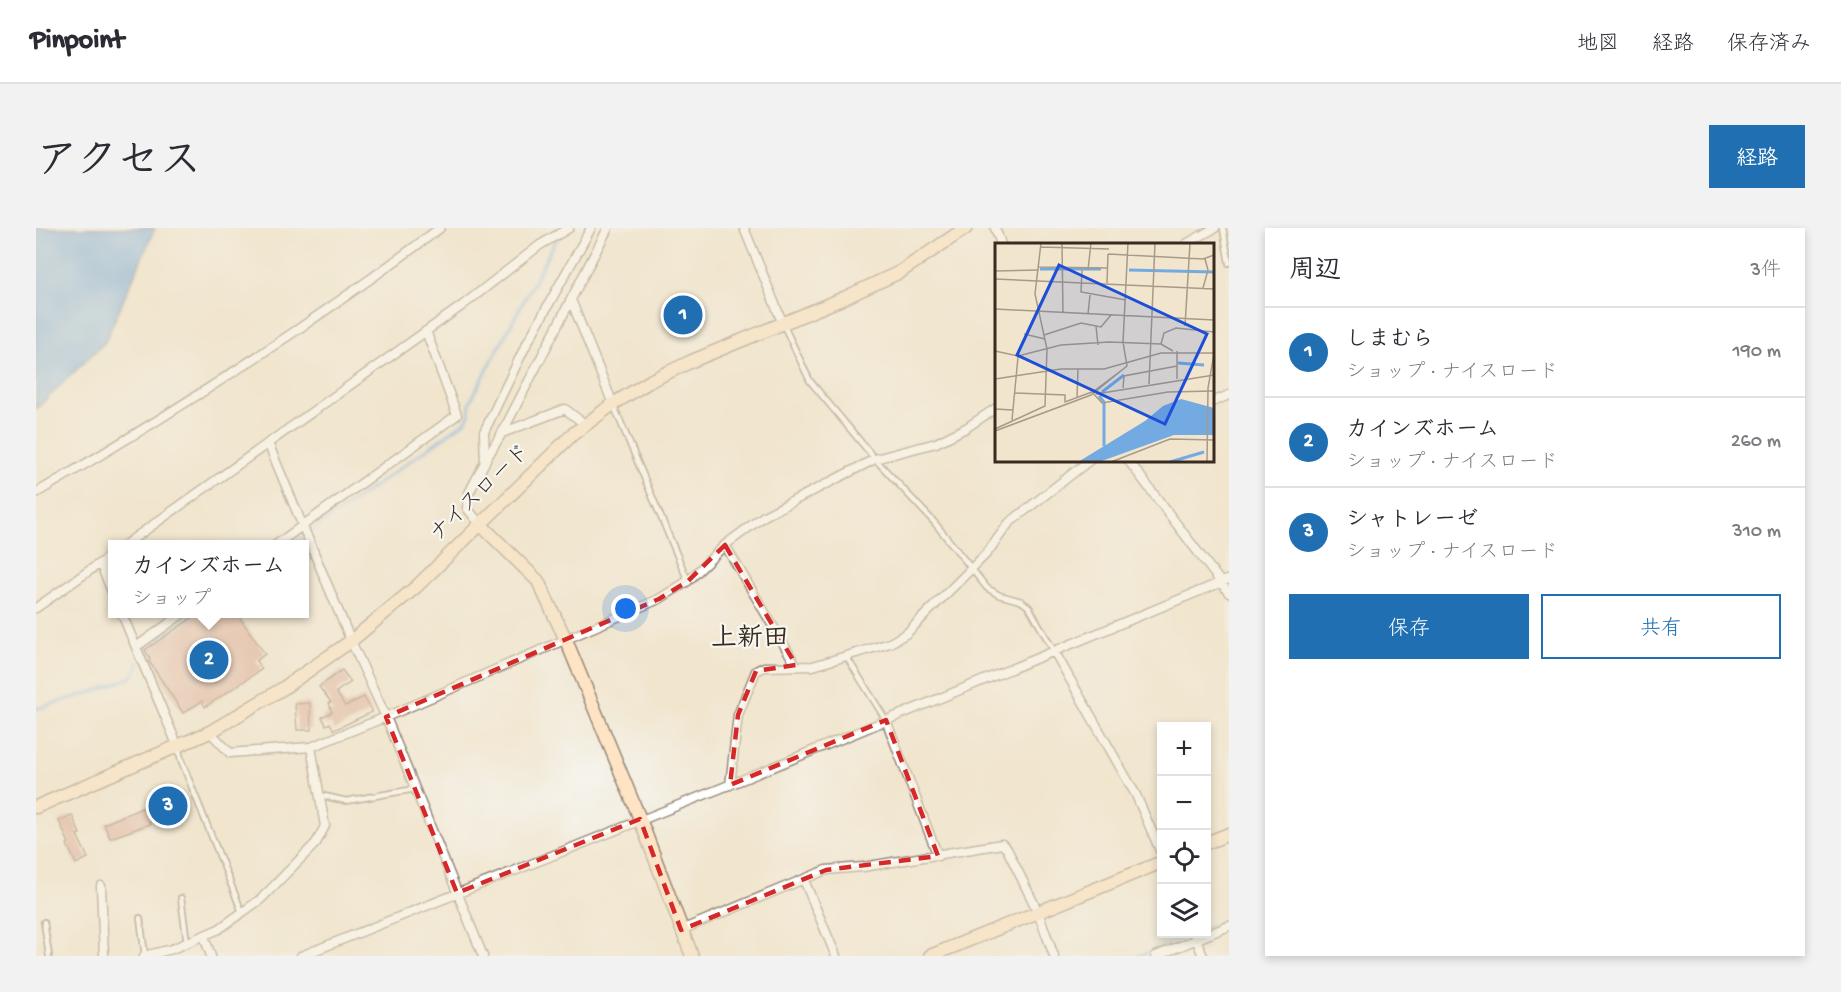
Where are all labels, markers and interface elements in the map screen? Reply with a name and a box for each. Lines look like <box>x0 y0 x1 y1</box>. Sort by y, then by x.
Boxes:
text: Pinpoint <box>30 25 124 58</box>
text: 地図 <box>1577 33 1619 58</box>
text: 経路 <box>1652 33 1694 58</box>
text: 保存済み <box>1727 33 1811 58</box>
button: 経路 <box>1709 125 1805 188</box>
text: アクセス <box>36 140 201 189</box>
inset map <box>995 243 1214 462</box>
text: 周辺 <box>1289 257 1341 288</box>
text: 3件 <box>1751 260 1781 283</box>
pin: 1 <box>664 292 702 338</box>
text: しまむら <box>1346 328 1434 354</box>
text: 1 <box>1304 341 1313 364</box>
text: 190 m <box>1733 341 1781 364</box>
text: ショップ · ナイスロード <box>1346 362 1559 385</box>
text: カインズホーム <box>1346 418 1499 444</box>
text: 2 <box>1304 431 1313 454</box>
text: 260 m <box>1731 431 1781 454</box>
street label: ナイスロード <box>425 440 537 548</box>
text: ショップ · ナイスロード <box>1346 452 1559 475</box>
text: シャトレーゼ <box>1346 508 1478 534</box>
text: 3 <box>1303 521 1314 544</box>
text: 310 m <box>1732 521 1781 544</box>
popup <box>108 540 309 618</box>
text: ショップ · ナイスロード <box>1346 542 1559 565</box>
text: カインズホーム <box>132 555 285 581</box>
text: ショップ <box>132 589 211 612</box>
your location <box>611 594 640 623</box>
button: 保存 <box>1289 594 1529 659</box>
button: 共有 <box>1541 594 1781 659</box>
district label: 上新田 <box>711 624 789 656</box>
pin: 2 <box>190 638 228 682</box>
map controls <box>1157 722 1211 938</box>
button: + <box>1157 722 1211 776</box>
button: − <box>1157 776 1211 830</box>
pin: 3 <box>148 784 188 828</box>
button: locate <box>1157 830 1211 884</box>
button: layers <box>1157 884 1211 938</box>

